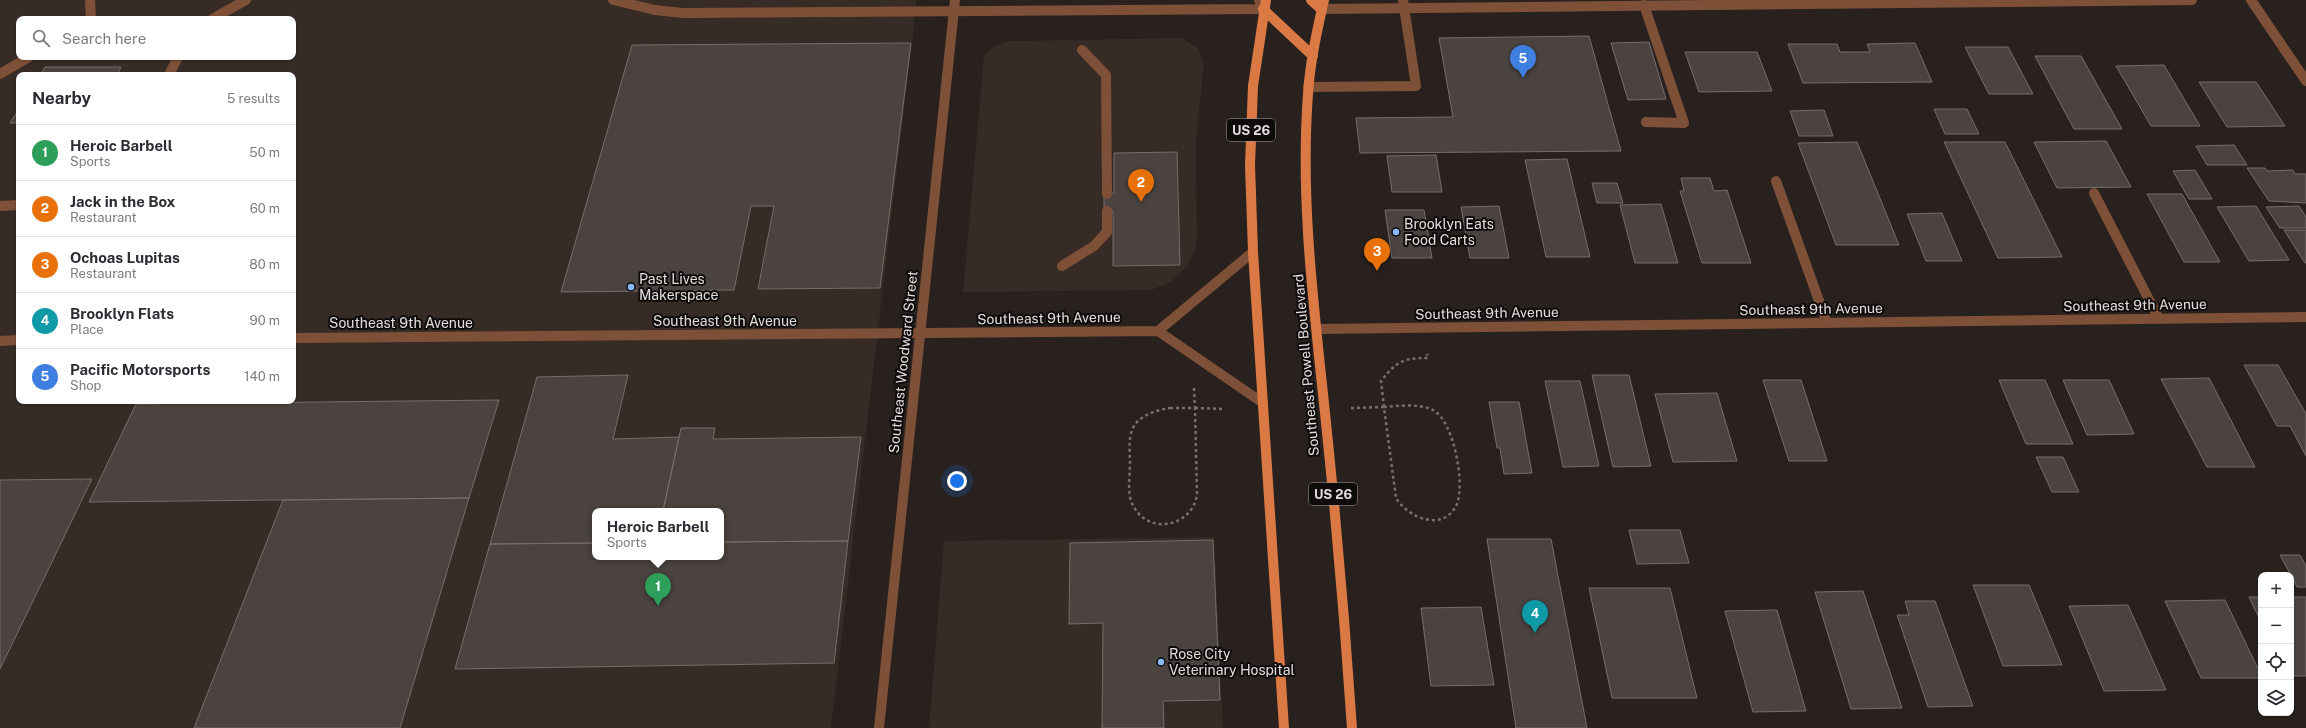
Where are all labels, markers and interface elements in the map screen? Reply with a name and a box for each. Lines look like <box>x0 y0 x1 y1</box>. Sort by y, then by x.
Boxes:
search box <box>16 16 296 60</box>
icon: search <box>30 27 52 49</box>
text: Search here <box>62 30 146 47</box>
pin: 5 <box>1510 45 1536 78</box>
text: Nearby <box>32 88 91 108</box>
text: 5 results <box>227 91 280 106</box>
road number: US 26 <box>1227 119 1275 141</box>
text: Heroic Barbell <box>70 137 173 154</box>
text: 1 <box>42 145 48 160</box>
text: 50 m <box>249 145 280 160</box>
text: Sports <box>70 154 110 169</box>
pin: 2 <box>1128 169 1154 202</box>
text: Jack in the Box <box>70 193 175 210</box>
text: 2 <box>41 201 49 216</box>
text: 60 m <box>250 201 280 216</box>
text: Restaurant <box>70 210 136 225</box>
place label: Brooklyn Eats Food Carts <box>1404 216 1494 248</box>
marker: Brooklyn Eats Food Carts <box>1391 227 1401 237</box>
pin: 3 <box>1364 238 1390 271</box>
text: Ochoas Lupitas <box>70 249 180 266</box>
text: 3 <box>41 257 49 272</box>
text: 80 m <box>249 257 280 272</box>
text: Restaurant <box>70 266 136 281</box>
street label: Southeast Woodward Street <box>885 270 921 454</box>
place label: Past Lives Makerspace <box>639 271 719 303</box>
street label: Southeast Powell Boulevard <box>1290 273 1322 457</box>
marker: Past Lives Makerspace <box>626 282 636 292</box>
street label: Southeast 9th Avenue <box>2063 296 2207 314</box>
street label: Southeast 9th Avenue <box>1739 300 1883 318</box>
street label: Southeast 9th Avenue <box>1415 304 1559 322</box>
text: Brooklyn Flats <box>70 305 174 322</box>
street label: Southeast 9th Avenue <box>977 309 1121 327</box>
text: 4 <box>41 313 49 328</box>
text: 90 m <box>250 313 280 328</box>
street label: Southeast 9th Avenue <box>653 313 797 329</box>
street label: Southeast 9th Avenue <box>329 315 473 331</box>
text: Place <box>70 322 104 337</box>
text: Pacific Motorsports <box>70 361 210 378</box>
text: 5 <box>41 369 49 384</box>
text: 140 m <box>244 369 280 384</box>
text: Shop <box>70 378 101 393</box>
your location <box>947 471 967 491</box>
road number: US 26 <box>1309 483 1357 505</box>
popup <box>592 508 724 560</box>
text: Heroic Barbell <box>607 518 709 535</box>
text: Sports <box>607 535 647 550</box>
map controls <box>2258 572 2294 716</box>
button: + <box>2258 572 2294 608</box>
pin: 1 <box>645 573 671 606</box>
pin: 4 <box>1522 600 1548 633</box>
button: − <box>2258 608 2294 644</box>
button: locate <box>2258 644 2294 680</box>
place label: Rose City Veterinary Hospital <box>1169 646 1295 678</box>
marker: Rose City Veterinary Hospital <box>1156 657 1166 667</box>
button: layers <box>2258 680 2294 716</box>

